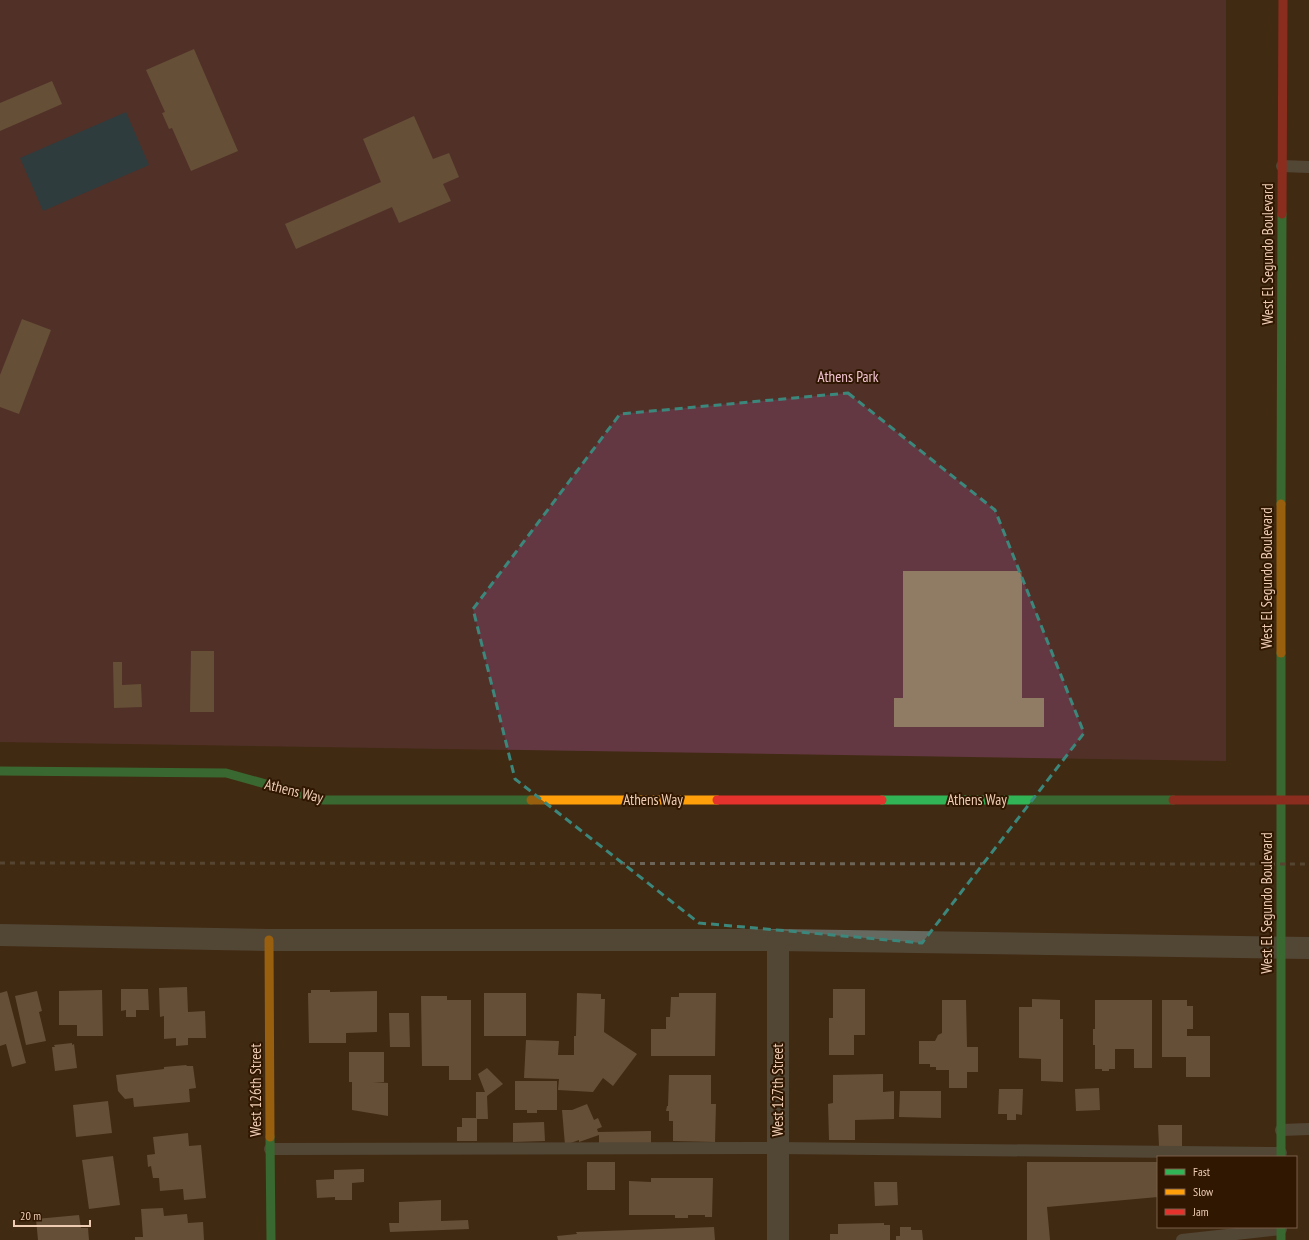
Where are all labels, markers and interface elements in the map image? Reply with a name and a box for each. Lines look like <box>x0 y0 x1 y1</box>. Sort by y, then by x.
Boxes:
street label: West El Segundo Boulevard <box>1258 183 1277 325</box>
park label: Athens Park <box>818 367 879 386</box>
street label: West El Segundo Boulevard <box>1257 507 1276 649</box>
street label: Athens Way <box>263 774 326 807</box>
street label: Athens Way <box>623 790 683 809</box>
street label: Athens Way <box>947 790 1007 809</box>
street label: West El Segundo Boulevard <box>1257 832 1276 974</box>
street label: West 126th Street <box>246 1043 265 1137</box>
street label: West 127th Street <box>768 1043 787 1137</box>
legend <box>1157 1156 1297 1228</box>
text: Fast <box>1193 1164 1211 1179</box>
text: Slow <box>1193 1184 1214 1199</box>
scale bar <box>14 1202 90 1228</box>
text: Jam <box>1192 1204 1209 1219</box>
text: 20 m <box>20 1208 41 1223</box>

